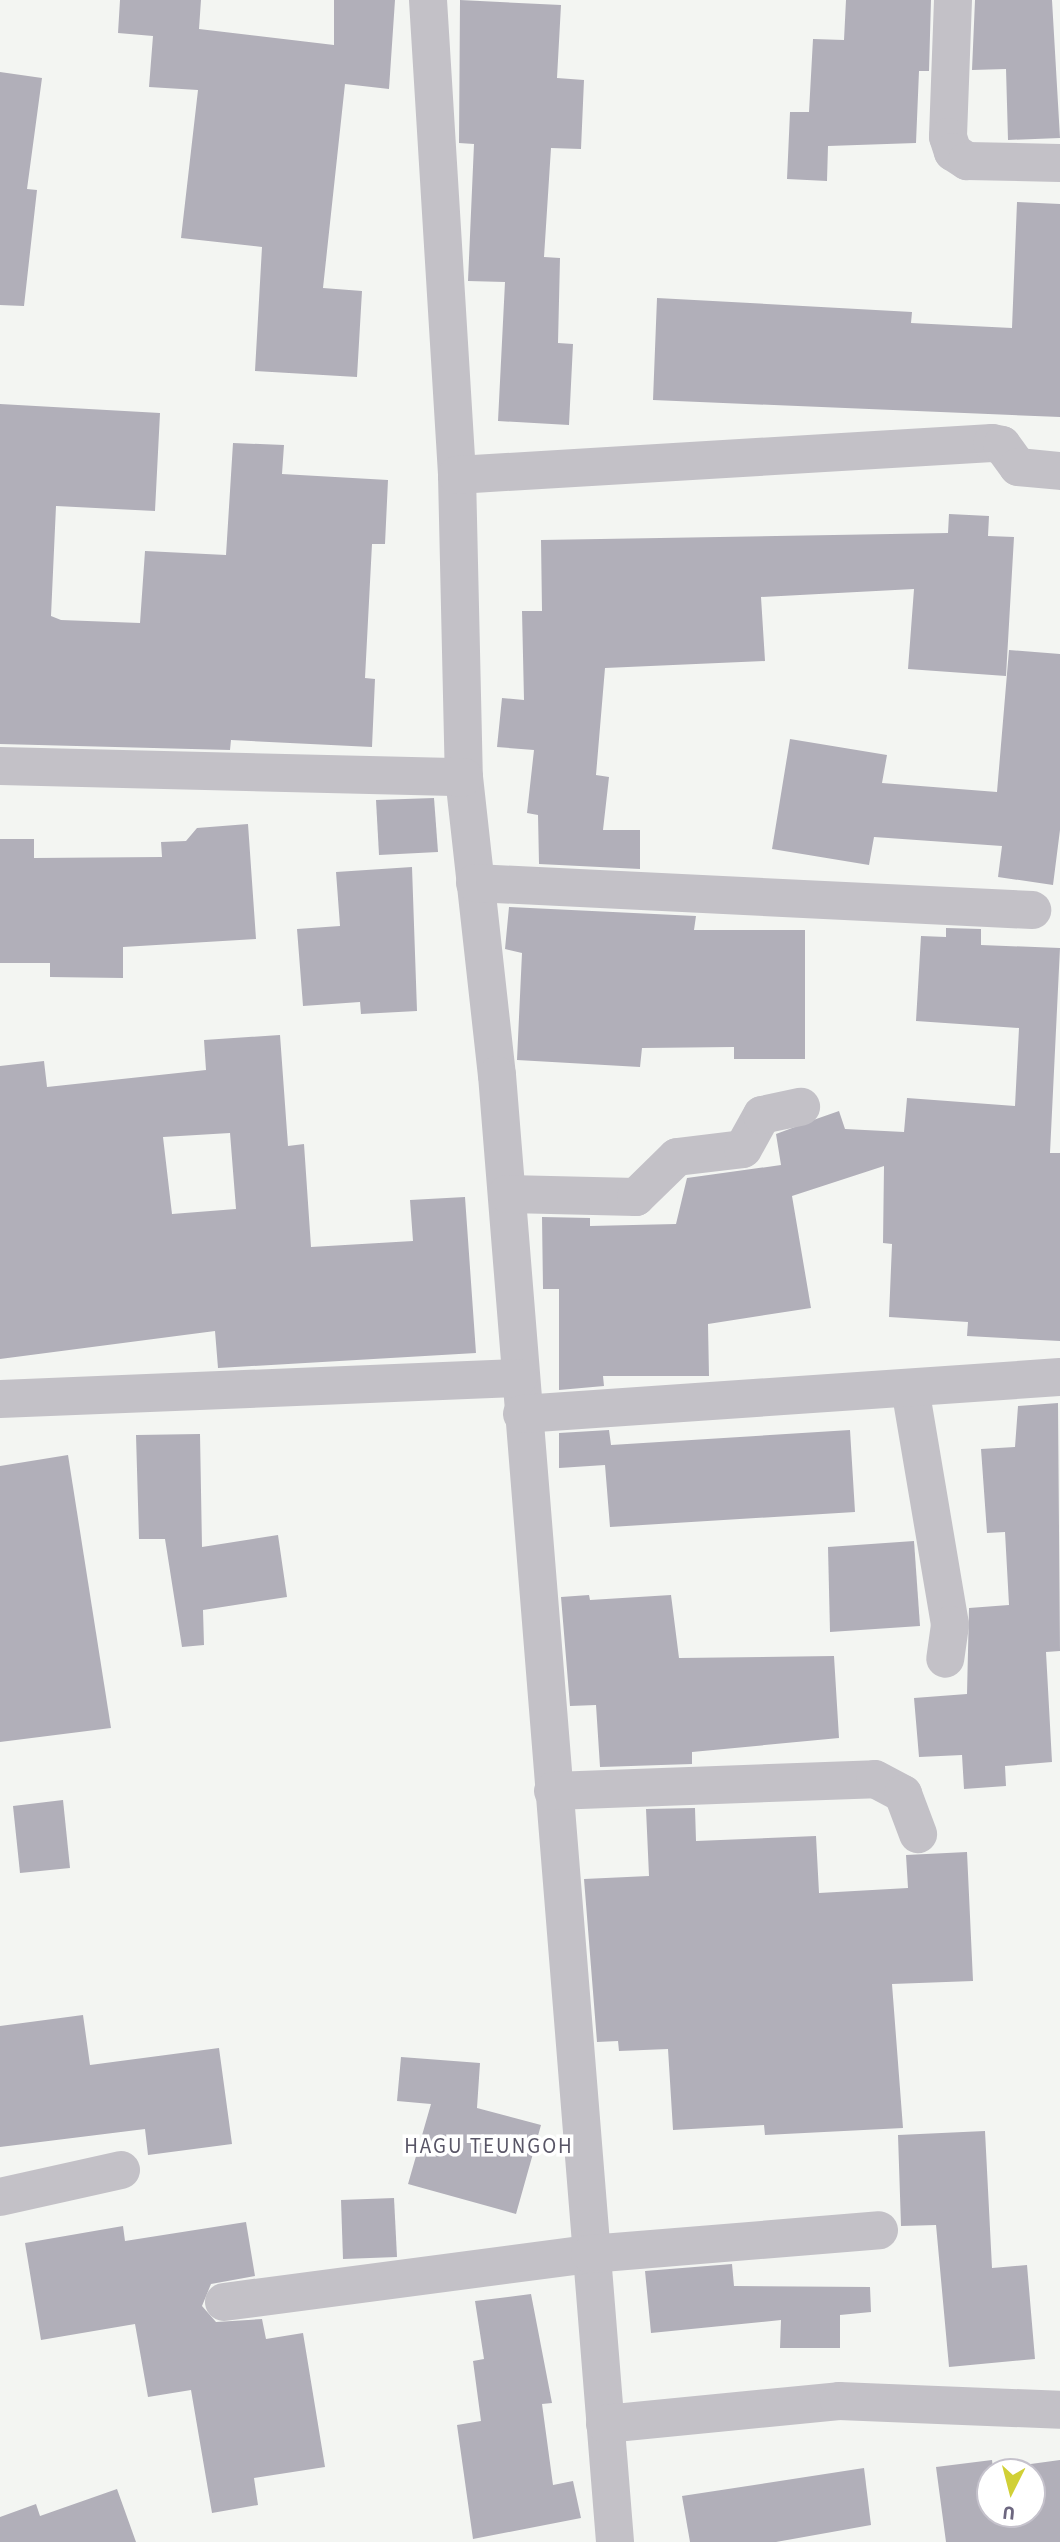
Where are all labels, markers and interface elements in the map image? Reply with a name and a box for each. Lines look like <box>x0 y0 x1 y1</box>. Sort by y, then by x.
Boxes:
district label: HAGU TEUNGOH <box>406 2133 572 2159</box>
north arrow <box>976 2458 1046 2528</box>
text: U <box>1001 2498 1017 2526</box>

